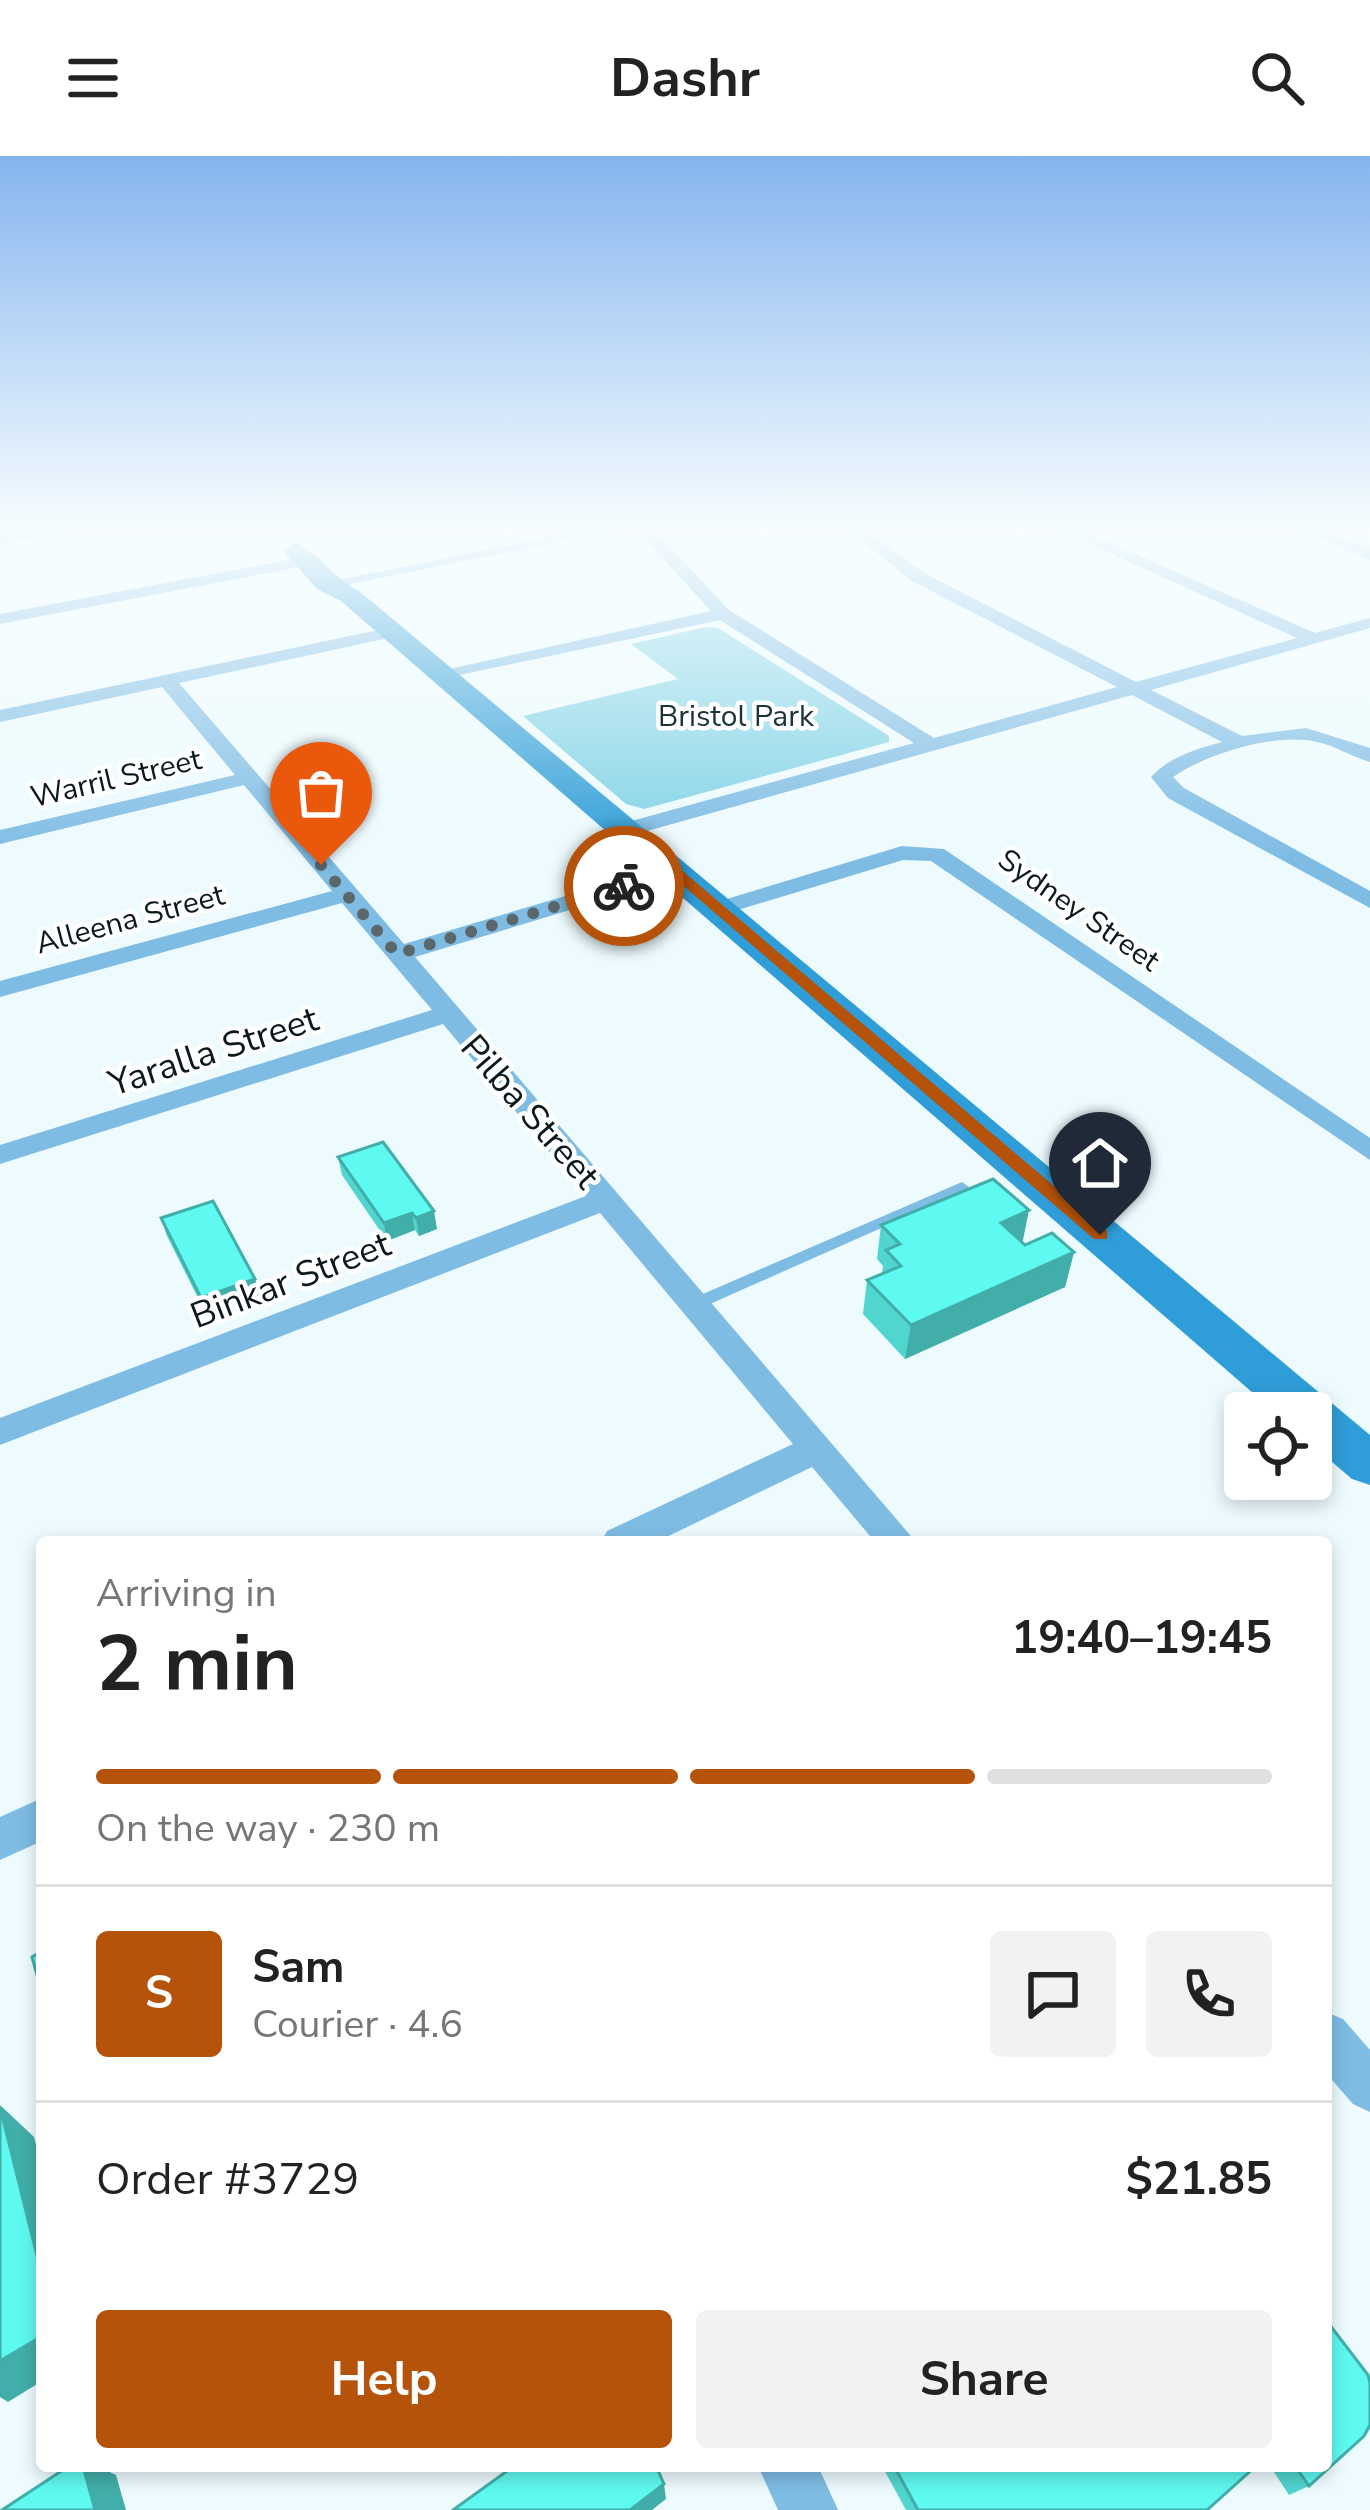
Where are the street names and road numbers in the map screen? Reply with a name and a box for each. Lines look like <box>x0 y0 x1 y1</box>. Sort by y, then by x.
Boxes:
street label: Warril Street <box>27 739 206 818</box>
street label: Sydney Street <box>990 839 1168 982</box>
street label: Alleena Street <box>31 874 230 964</box>
street label: Yaralla Street <box>102 994 325 1109</box>
street label: Pilba Street <box>449 1024 611 1200</box>
street label: Binkar Street <box>184 1220 398 1341</box>

